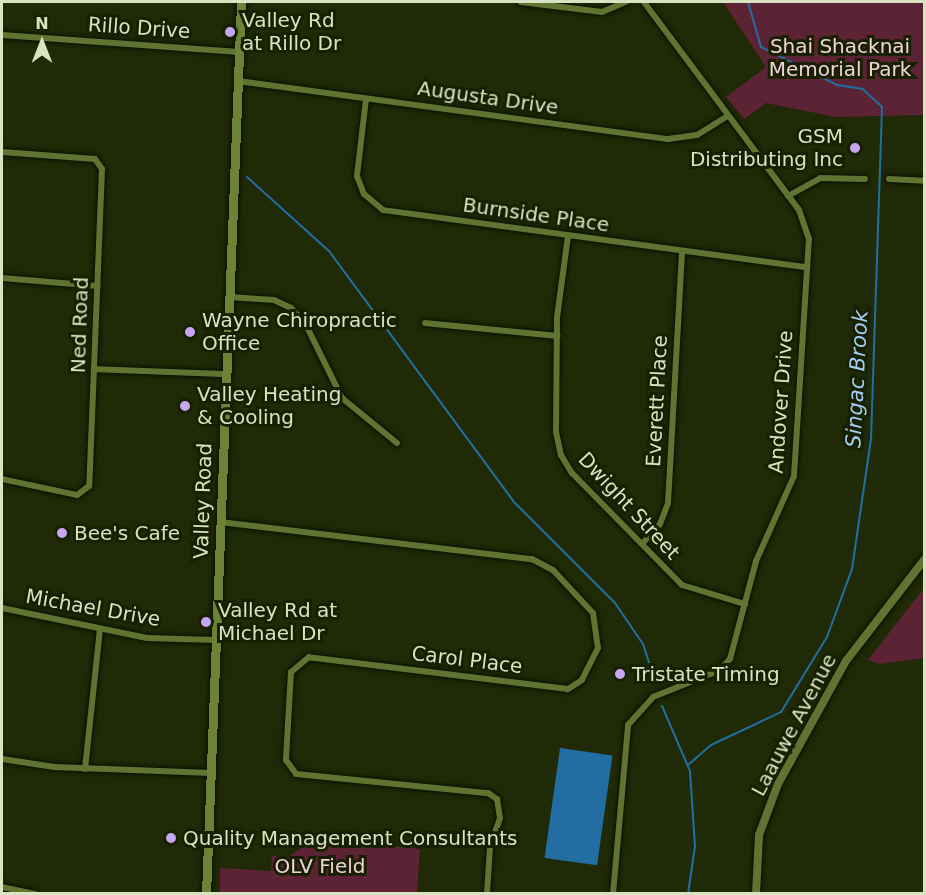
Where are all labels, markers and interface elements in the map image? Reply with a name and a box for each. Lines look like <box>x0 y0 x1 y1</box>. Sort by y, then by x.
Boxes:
place label: Valley Rd at Rillo Dr <box>242 8 341 55</box>
north arrow <box>12 12 72 72</box>
street label: Rillo Drive <box>87 12 191 44</box>
text: N <box>35 14 49 33</box>
marker: Valley Rd at Rillo Dr <box>223 25 237 39</box>
park label: Shai Shacknai Memorial Park <box>769 35 911 82</box>
street label: Augusta Drive <box>416 76 560 120</box>
place label: GSM Distributing Inc <box>690 124 843 171</box>
marker: GSM Distributing Inc <box>848 141 862 155</box>
street label: Burnside Place <box>461 193 611 237</box>
street label: Ned Road <box>66 276 94 374</box>
place label: Wayne Chiropractic Office <box>202 308 397 355</box>
water label: Singac Brook <box>841 310 873 448</box>
marker: Wayne Chiropractic Office <box>183 325 197 339</box>
street label: Andover Drive <box>764 330 798 474</box>
street label: Everett Place <box>642 334 672 468</box>
place label: Valley Heating & Cooling <box>197 382 341 429</box>
marker: Valley Heating & Cooling <box>178 399 192 413</box>
street label: Valley Road <box>189 443 217 559</box>
street label: Dwight Street <box>573 447 685 565</box>
place label: Bee's Cafe <box>74 521 180 545</box>
marker: Bee's Cafe <box>55 526 69 540</box>
street label: Michael Drive <box>24 584 162 632</box>
place label: Valley Rd at Michael Dr <box>218 598 337 645</box>
marker: Valley Rd at Michael Dr <box>199 615 213 629</box>
street label: Carol Place <box>410 641 524 679</box>
street label: Laauwe Avenue <box>746 650 842 800</box>
place label: Tristate Timing <box>632 662 780 686</box>
marker: Tristate Timing <box>613 667 627 681</box>
place label: Quality Management Consultants <box>183 826 517 850</box>
marker: Quality Management Consultants <box>164 831 178 845</box>
park label: OLV Field <box>275 854 365 878</box>

